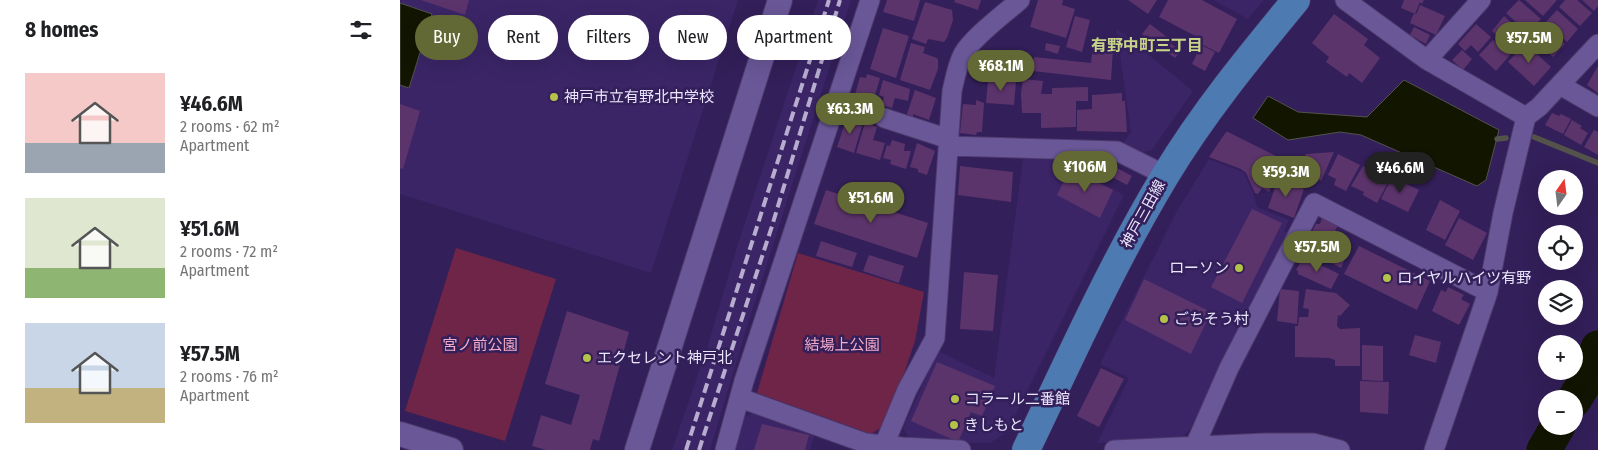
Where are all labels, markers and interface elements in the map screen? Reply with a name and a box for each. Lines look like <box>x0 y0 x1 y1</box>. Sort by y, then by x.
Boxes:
chip: Buy <box>415 15 478 60</box>
chip: Rent <box>488 15 558 60</box>
chip: Filters <box>568 15 649 60</box>
chip: New <box>659 15 727 60</box>
chip: Apartment <box>737 15 851 60</box>
icon: filters <box>347 16 375 44</box>
text: 8 homes <box>25 17 99 43</box>
pin: ¥57.5M <box>1488 22 1570 64</box>
text: ¥57.5M <box>1506 28 1552 47</box>
district label: 有野中町三丁目 <box>1091 36 1203 55</box>
pin: ¥68.1M <box>960 49 1042 92</box>
text: ¥68.1M <box>979 56 1023 75</box>
place label: 神戸市立有野北中学校 <box>564 88 714 106</box>
text: ¥46.6M <box>180 91 243 117</box>
marker: 神戸市立有野北中学校 <box>548 91 560 103</box>
pin: ¥63.3M <box>809 92 891 135</box>
icon: home <box>65 93 125 153</box>
text: ¥63.3M <box>827 99 873 118</box>
text: 2 rooms · 62 m² <box>180 117 279 136</box>
text: Apartment <box>180 136 249 155</box>
pin: ¥106M <box>1050 150 1120 193</box>
pin: ¥46.6M <box>1359 152 1441 194</box>
pin: ¥59.3M <box>1245 156 1327 198</box>
text: ¥106M <box>1063 157 1107 176</box>
text: ¥46.6M <box>1376 158 1424 177</box>
text: ¥59.3M <box>1262 162 1310 181</box>
north arrow <box>1538 170 1582 215</box>
map controls <box>1538 170 1583 435</box>
street label: 神戸三田線 <box>1117 177 1169 251</box>
pin: ¥51.6M <box>830 182 912 224</box>
text: ¥51.6M <box>848 188 894 207</box>
text: ¥51.6M <box>180 216 239 242</box>
icon: home <box>65 218 125 278</box>
button: locate <box>1538 225 1583 270</box>
pin: ¥57.5M <box>1276 230 1358 273</box>
text: ¥57.5M <box>1294 237 1340 256</box>
text: 2 rooms · 72 m² <box>180 242 278 261</box>
place label: ローソン <box>1169 259 1229 277</box>
text: Apartment <box>180 261 249 280</box>
marker: ローソン <box>1233 262 1245 274</box>
place label: ロイヤルハイツ有野 <box>1397 269 1531 287</box>
marker: ロイヤルハイツ有野 <box>1381 272 1393 284</box>
button: layers <box>1538 280 1583 325</box>
place label: ごちそう村 <box>1174 310 1249 328</box>
marker: ごちそう村 <box>1158 313 1170 325</box>
button: + <box>1538 335 1583 380</box>
park label: 宮ノ前公園 <box>442 336 518 354</box>
park label: 結場上公園 <box>804 336 880 354</box>
text: ¥57.5M <box>180 341 240 367</box>
icon: home <box>65 343 125 403</box>
place label: エクセレント神戸北 <box>597 349 732 367</box>
marker: エクセレント神戸北 <box>581 352 593 364</box>
text: 2 rooms · 76 m² <box>180 367 279 386</box>
text: Apartment <box>180 386 249 405</box>
place label: コラール二番館 <box>965 390 1070 408</box>
button: − <box>1538 390 1583 435</box>
marker: コラール二番館 <box>949 393 961 405</box>
place label: きしもと <box>964 416 1024 434</box>
marker: きしもと <box>948 419 960 431</box>

